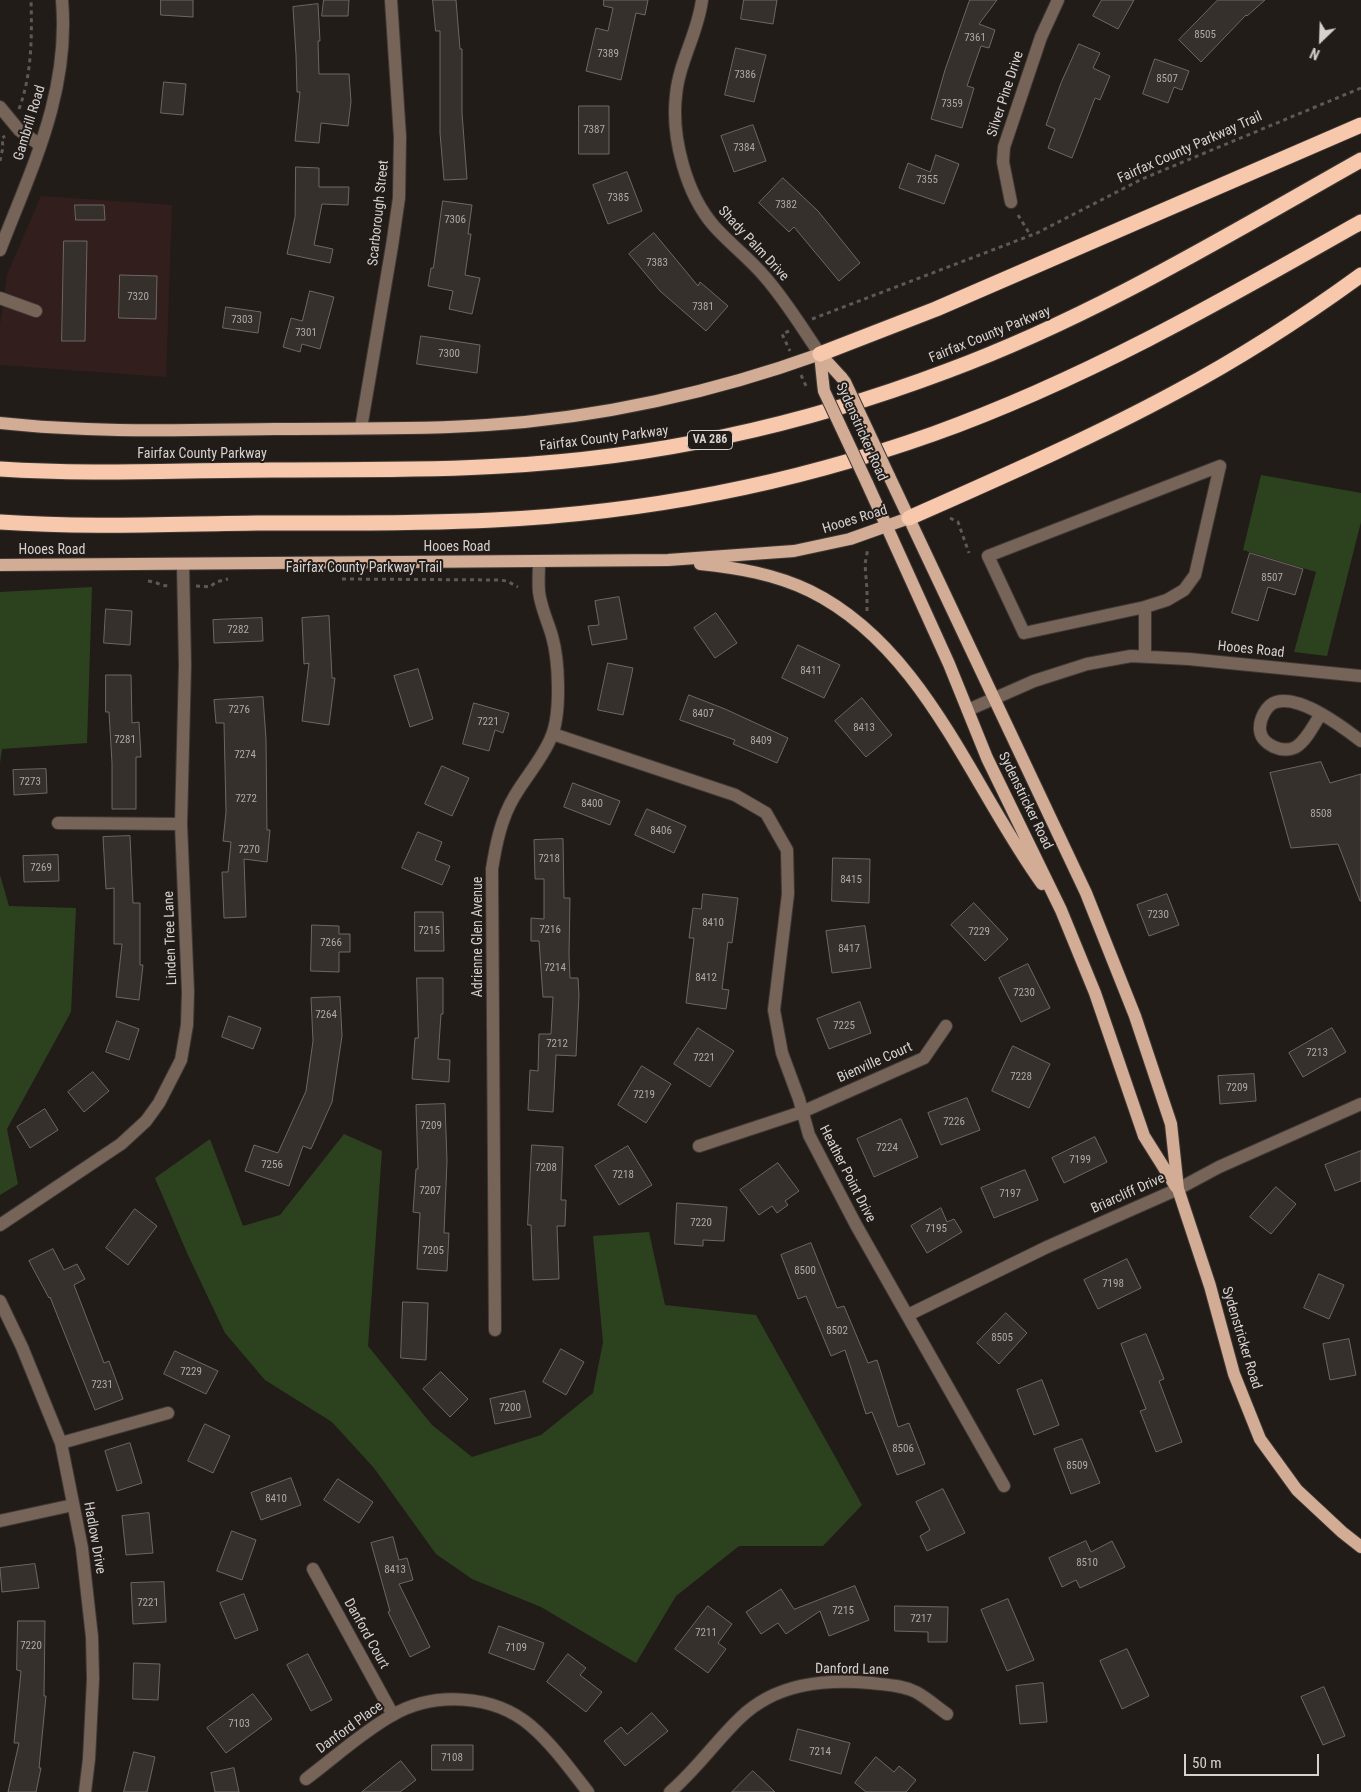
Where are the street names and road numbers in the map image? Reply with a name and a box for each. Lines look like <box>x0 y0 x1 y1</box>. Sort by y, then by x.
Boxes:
street label: Silver Pine Drive <box>984 49 1028 139</box>
street label: Gambrill Road <box>11 83 49 163</box>
street label: Fairfax County Parkway Trail <box>1115 108 1265 188</box>
street label: Scarborough Street <box>365 159 393 267</box>
street label: Shady Palm Drive <box>714 203 792 285</box>
street label: Fairfax County Parkway <box>927 303 1053 367</box>
street label: Sydenstricker Road <box>832 380 890 484</box>
street label: Fairfax County Parkway <box>539 423 669 455</box>
road number: VA 286 <box>688 430 732 450</box>
street label: Fairfax County Parkway <box>137 446 267 462</box>
street label: Hooes Road <box>821 502 889 538</box>
street label: Hooes Road <box>423 539 491 555</box>
street label: Hooes Road <box>18 542 86 558</box>
street label: Fairfax County Parkway Trail <box>286 560 442 576</box>
street label: Hooes Road <box>1217 638 1285 662</box>
street label: Sydenstricker Road <box>994 750 1056 852</box>
street label: Adrienne Glen Avenue <box>470 877 486 997</box>
street label: Linden Tree Lane <box>161 891 181 985</box>
street label: Bienville Court <box>835 1039 915 1087</box>
street label: Heather Point Drive <box>815 1123 879 1225</box>
street label: Briarcliff Drive <box>1089 1170 1167 1218</box>
street label: Sydenstricker Road <box>1217 1285 1265 1391</box>
street label: Hadlow Drive <box>79 1501 109 1575</box>
street label: Danford Court <box>340 1596 392 1672</box>
street label: Danford Lane <box>815 1661 889 1679</box>
street label: Danford Place <box>314 1698 386 1758</box>

